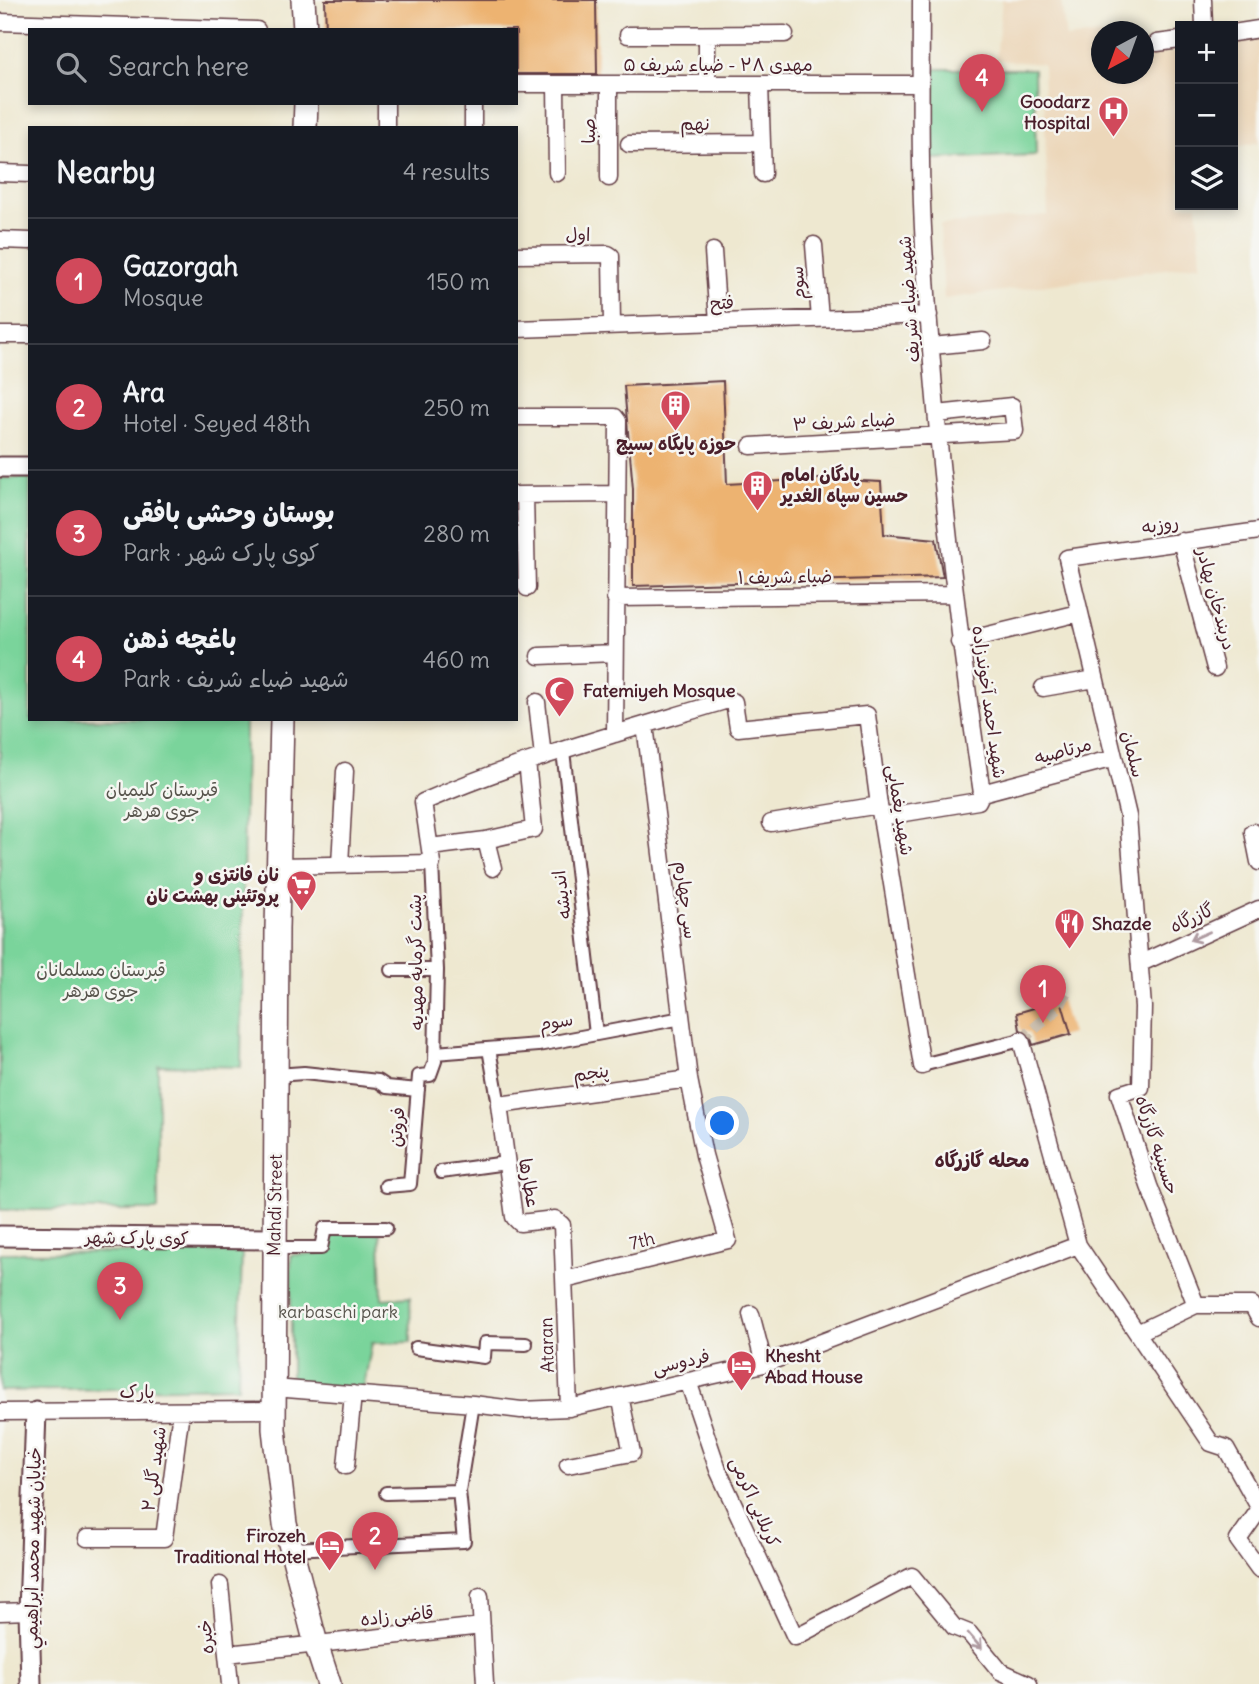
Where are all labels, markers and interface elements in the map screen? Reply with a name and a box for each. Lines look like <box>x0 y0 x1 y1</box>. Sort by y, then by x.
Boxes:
north arrow <box>1091 21 1154 84</box>
map controls <box>1175 21 1238 210</box>
button: + <box>1175 21 1238 84</box>
search box <box>28 28 518 105</box>
icon: search <box>52 48 90 86</box>
text: Search here <box>108 50 249 83</box>
street label: مهدی ۲۸ - ضیاء شریف ۵ <box>623 53 813 76</box>
pin: 4 <box>959 54 1005 112</box>
button: − <box>1175 84 1238 147</box>
place label: Goodarz Hospital <box>1020 90 1090 134</box>
hospital icon: Goodarz Hospital <box>1096 95 1130 139</box>
street label: نهم <box>680 112 710 138</box>
street label: صبا <box>577 118 600 144</box>
button: layers <box>1175 147 1238 210</box>
text: Nearby <box>56 153 156 191</box>
text: 4 results <box>403 157 490 186</box>
street label: اول <box>566 223 590 246</box>
street label: شهید ضیاء شریف <box>893 235 924 363</box>
text: Gazorgah <box>123 250 238 283</box>
street label: سوم <box>785 265 813 301</box>
text: 1 <box>74 267 84 296</box>
text: 150 m <box>427 267 490 296</box>
text: Mosque <box>123 283 203 312</box>
street label: فتح <box>710 291 734 315</box>
text: Ara <box>123 376 165 409</box>
building icon: حوزه پایگاه بسیج <box>659 389 693 433</box>
text: 2 <box>73 393 85 422</box>
text: 250 m <box>423 393 490 422</box>
street label: ضیاء شریف ۳ <box>792 407 896 436</box>
text: Hotel · Seyed 48th <box>123 409 311 438</box>
place label: حوزه پایگاه بسیج <box>616 432 736 456</box>
place label: پادگان امام حسین سپاه الغدیر <box>779 463 908 508</box>
building icon: پادگان امام حسین سپاه الغدیر <box>741 468 775 512</box>
text: بوستان وحشی بافقی <box>123 496 334 529</box>
street label: روزبه <box>1140 510 1180 539</box>
text: 3 <box>72 519 86 548</box>
text: 280 m <box>423 519 490 548</box>
text: Park · کوی پارک شهر <box>123 538 319 567</box>
street label: دربندخان بهادر <box>1191 543 1241 653</box>
street label: ضیاء شریف ۱ <box>737 564 833 589</box>
text: باغچه ذهن <box>123 622 237 655</box>
street label: شهید احمد آخوندزاده <box>967 624 1012 780</box>
text: 4 <box>72 645 86 674</box>
text: 460 m <box>423 645 490 674</box>
text: Park · شهید ضیاء شریف <box>123 664 349 693</box>
mosque icon: Fatemiyeh Mosque <box>543 674 577 718</box>
place label: Fatemiyeh Mosque <box>583 679 736 702</box>
street label: سلمان <box>1117 728 1150 780</box>
street label: مرتاصیه <box>1032 732 1094 769</box>
street label: شهید یغمایی <box>882 763 919 857</box>
park label: قبرستان کلیمیان جوی هرهر <box>106 778 218 822</box>
street label: سی چهارم <box>667 860 703 941</box>
place label: نان فانتزی و پروتئینی بهشت نان <box>146 863 280 908</box>
supermarket icon: نان فانتزی و پروتئینی بهشت نان <box>285 868 319 912</box>
street label: اندیشه <box>547 869 576 921</box>
street label: پشت گرمابه مهدیه <box>403 894 429 1030</box>
street label: گازرگاه <box>1166 898 1218 937</box>
restaurant icon: Shazde <box>1052 907 1086 951</box>
place label: Shazde <box>1092 912 1152 935</box>
one-way arrow <box>1190 930 1211 943</box>
park label: قبرستان مسلمانان جوی هرهر <box>36 958 166 1002</box>
pin: 1 <box>1020 965 1066 1023</box>
street label: سوم <box>537 1007 575 1039</box>
street label: پنجم <box>571 1059 611 1089</box>
street label: حسینیه گازرگاه <box>1131 1092 1184 1197</box>
street label: فروتن <box>383 1106 410 1148</box>
your location <box>705 1106 739 1140</box>
district label: محله گازرگاه <box>934 1148 1030 1172</box>
street label: Mahdi Street <box>262 1154 287 1256</box>
street label: عطارها <box>514 1156 545 1209</box>
street label: کوی پارک شهر <box>83 1225 189 1251</box>
street label: 7th <box>627 1226 657 1255</box>
pin: 3 <box>97 1262 143 1320</box>
park label: karbaschi park <box>278 1300 398 1323</box>
street label: Ataran <box>534 1317 559 1373</box>
street label: فردوسی <box>650 1344 712 1379</box>
place label: Khesht Abad House <box>765 1344 863 1388</box>
hotel icon: Khesht Abad House <box>725 1349 759 1393</box>
street label: پارک <box>120 1380 154 1404</box>
street label: شهید گلی ۲ <box>136 1425 171 1513</box>
street label: خيابان شهيد محمد ابراهيمي <box>19 1447 51 1649</box>
street label: کربلایی اکرمی <box>725 1453 786 1551</box>
pin: 2 <box>352 1512 398 1570</box>
place label: Firozeh Traditional Hotel <box>174 1524 307 1568</box>
hotel icon: Firozeh Traditional Hotel <box>312 1529 346 1573</box>
street label: قاضی زاده <box>359 1600 435 1631</box>
street label: خبره <box>192 1619 219 1655</box>
one-way arrow <box>967 1632 983 1650</box>

